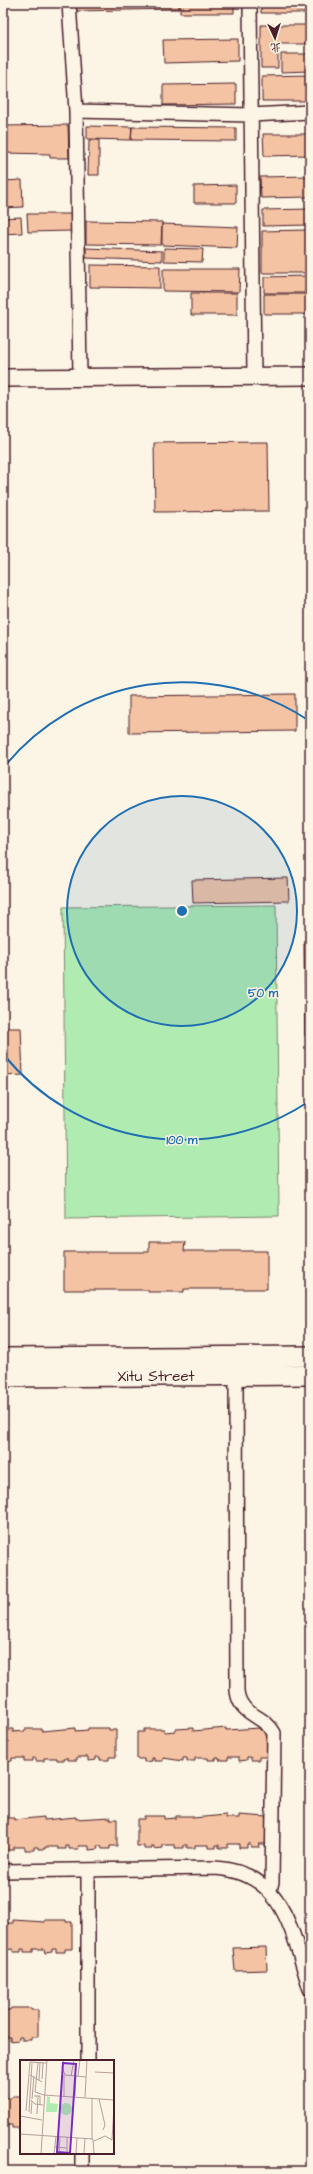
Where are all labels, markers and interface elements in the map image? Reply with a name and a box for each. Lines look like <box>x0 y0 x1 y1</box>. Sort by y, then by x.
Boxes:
north arrow <box>255 18 295 58</box>
text: 北 <box>270 40 282 55</box>
centre of rings <box>175 904 189 918</box>
text: 50 m <box>248 985 279 1002</box>
text: 100 m <box>167 1132 198 1149</box>
street label: Xitu Street <box>117 1366 195 1387</box>
inset map <box>20 2060 114 2154</box>

